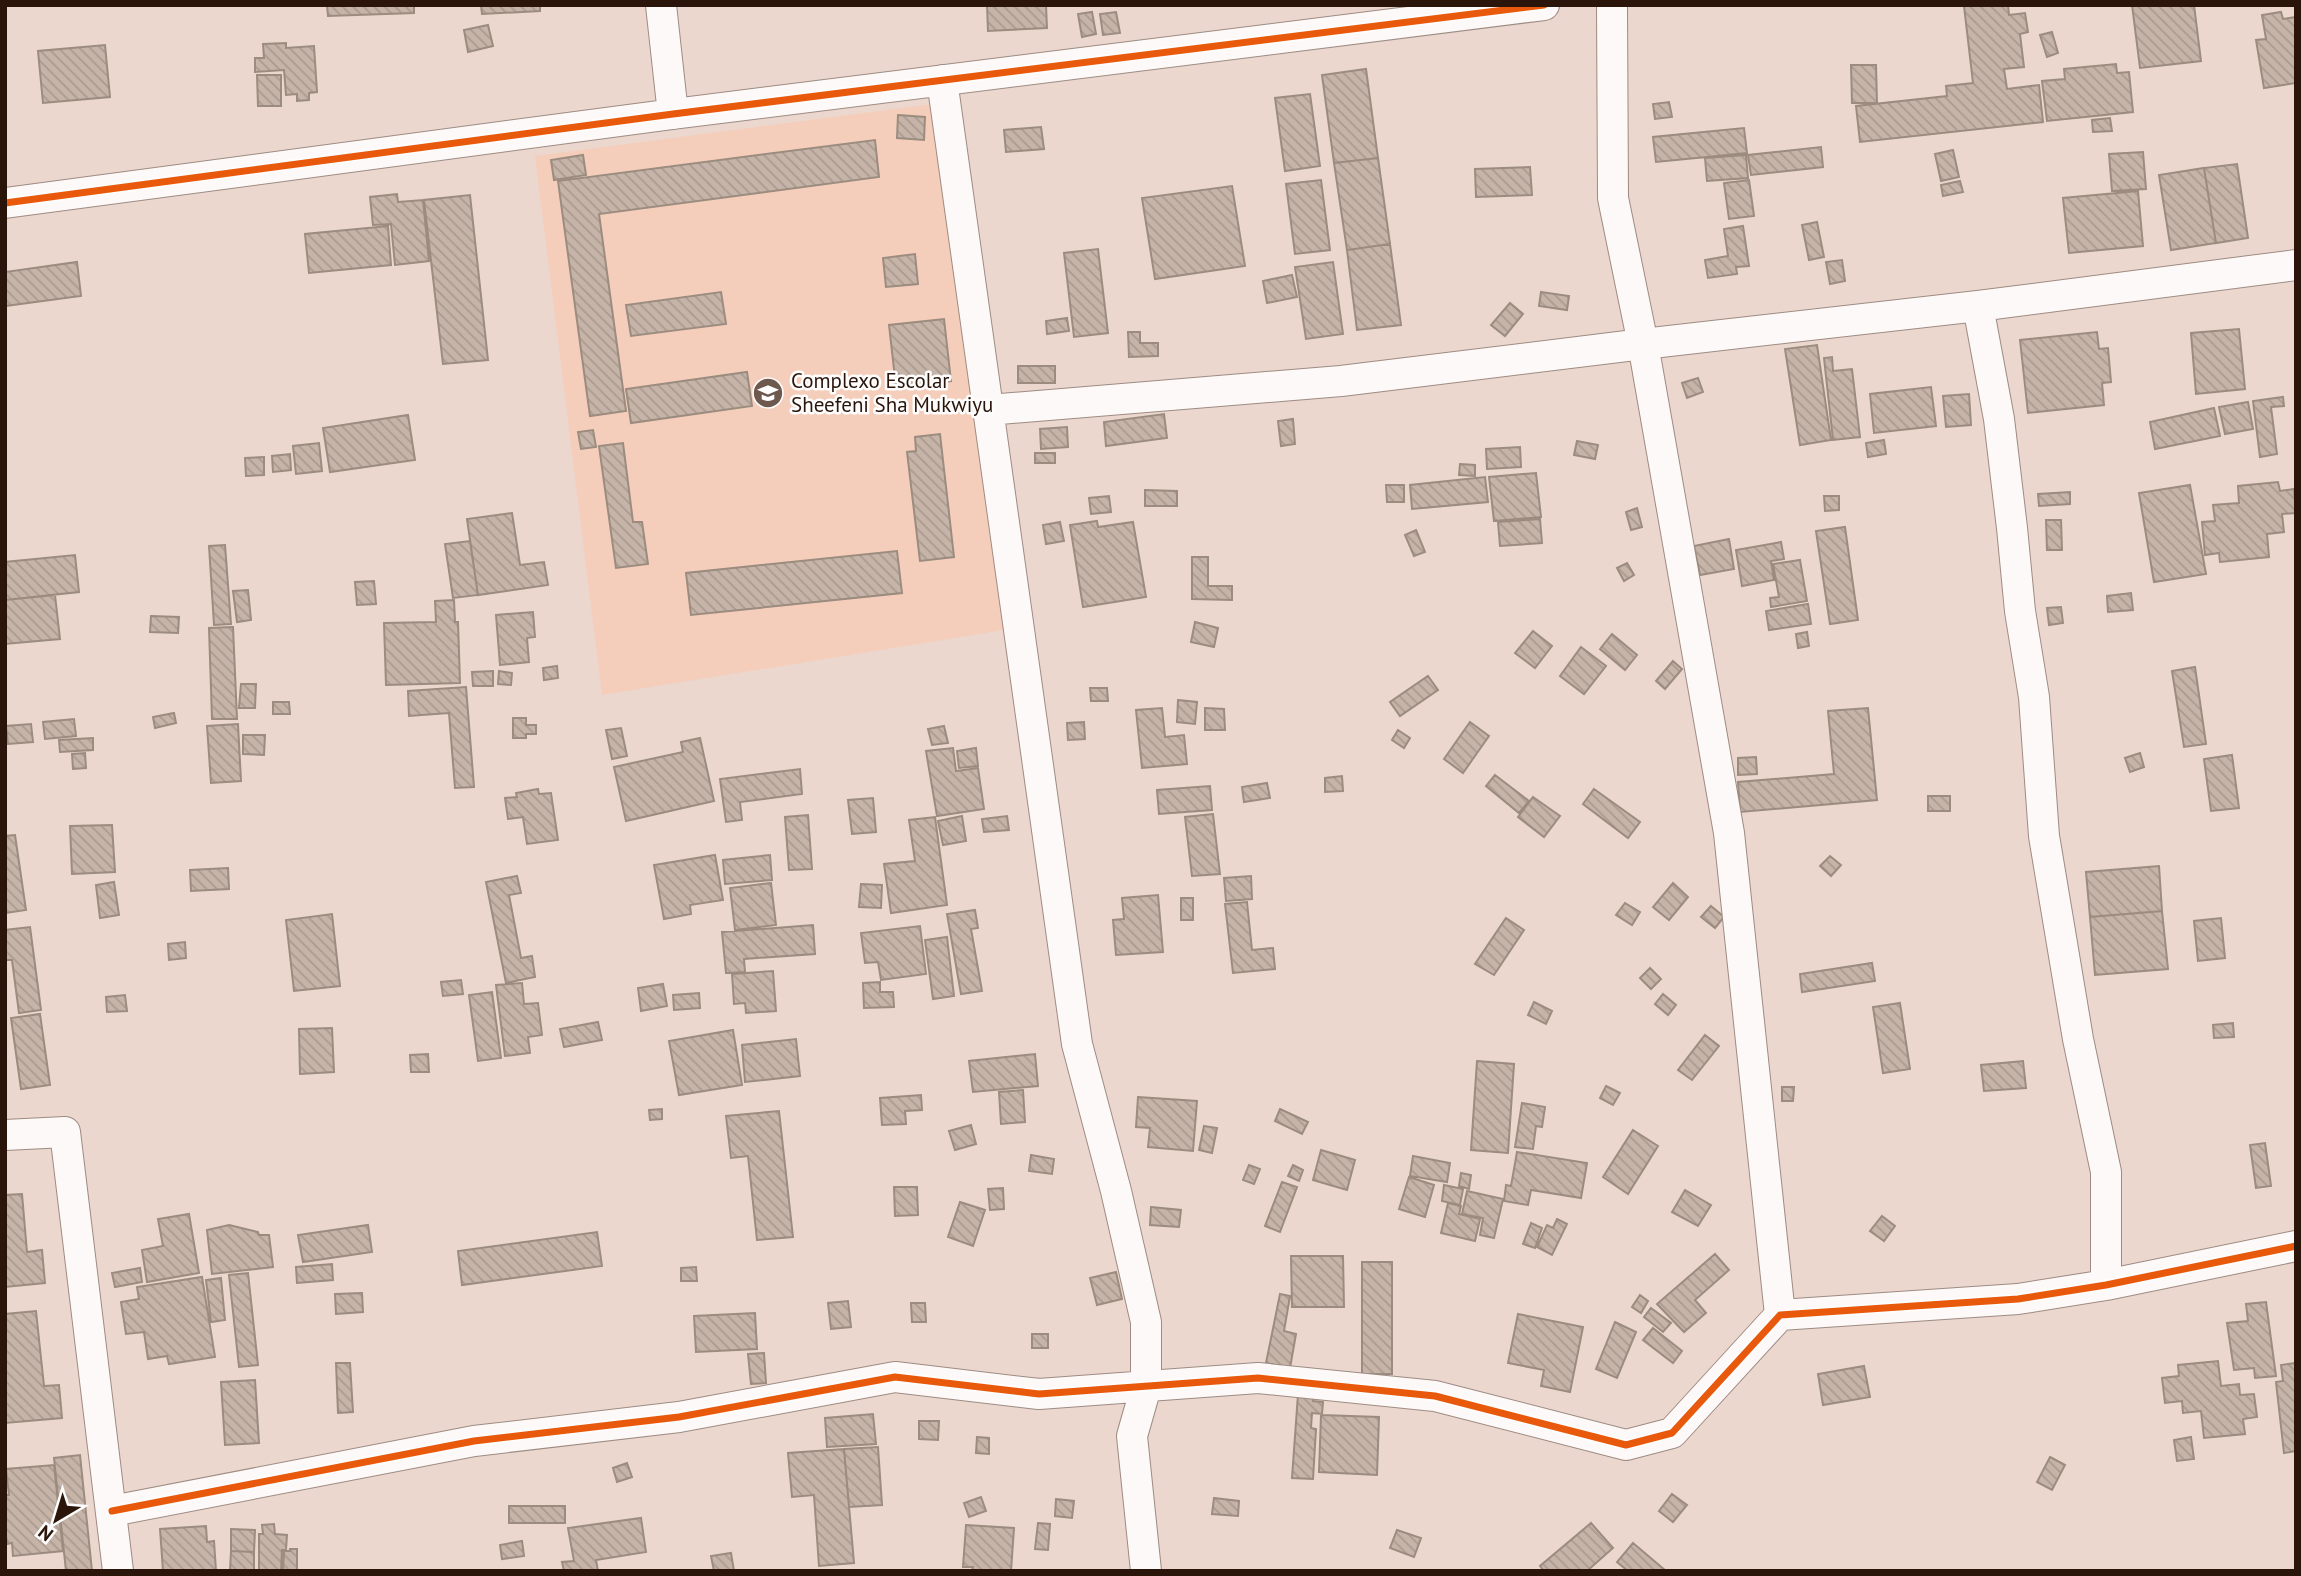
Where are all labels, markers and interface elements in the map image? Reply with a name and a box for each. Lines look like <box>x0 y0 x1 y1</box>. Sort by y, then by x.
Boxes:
place label: Complexo Escolar Sheefeni Sha Mukwiyu <box>791 367 993 418</box>
school or university icon: Complexo Escolar Sheefeni Sha Mukwiyu <box>751 376 785 410</box>
north arrow <box>21 1485 91 1555</box>
text: N <box>33 1520 58 1547</box>

